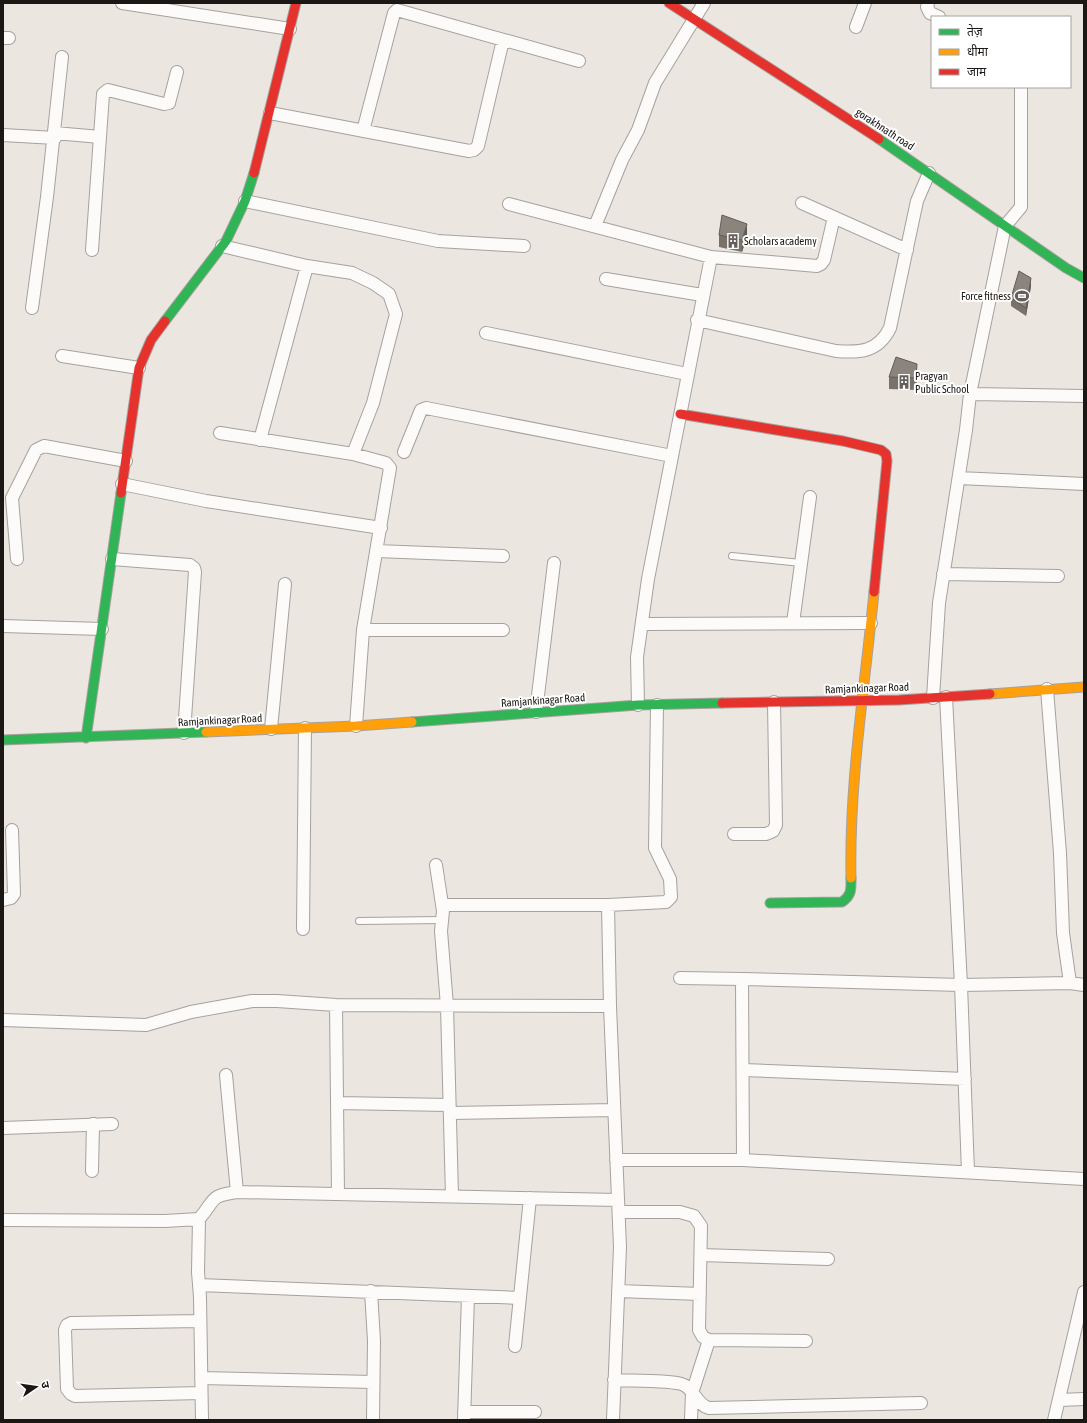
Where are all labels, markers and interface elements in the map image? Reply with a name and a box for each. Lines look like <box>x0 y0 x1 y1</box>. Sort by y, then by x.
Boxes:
legend <box>931 16 1071 88</box>
text: तेज़ <box>967 24 984 39</box>
text: धीमा <box>967 44 989 59</box>
text: जाम <box>967 65 987 79</box>
street label: gorakhnath road <box>854 106 916 152</box>
building icon: Scholars academy <box>725 233 741 249</box>
place label: Scholars academy <box>744 235 817 247</box>
sports icon: Force fitness <box>1014 288 1030 304</box>
place label: Force fitness <box>961 290 1011 302</box>
place label: Pragyan Public School <box>915 370 969 395</box>
building icon: Pragyan Public School <box>896 374 912 390</box>
street label: Ramjankinagar Road <box>825 681 909 695</box>
street label: Ramjankinagar Road <box>500 691 586 709</box>
street label: Ramjankinagar Road <box>178 712 262 728</box>
north arrow <box>16 1367 56 1407</box>
text: उ <box>39 1380 52 1390</box>

